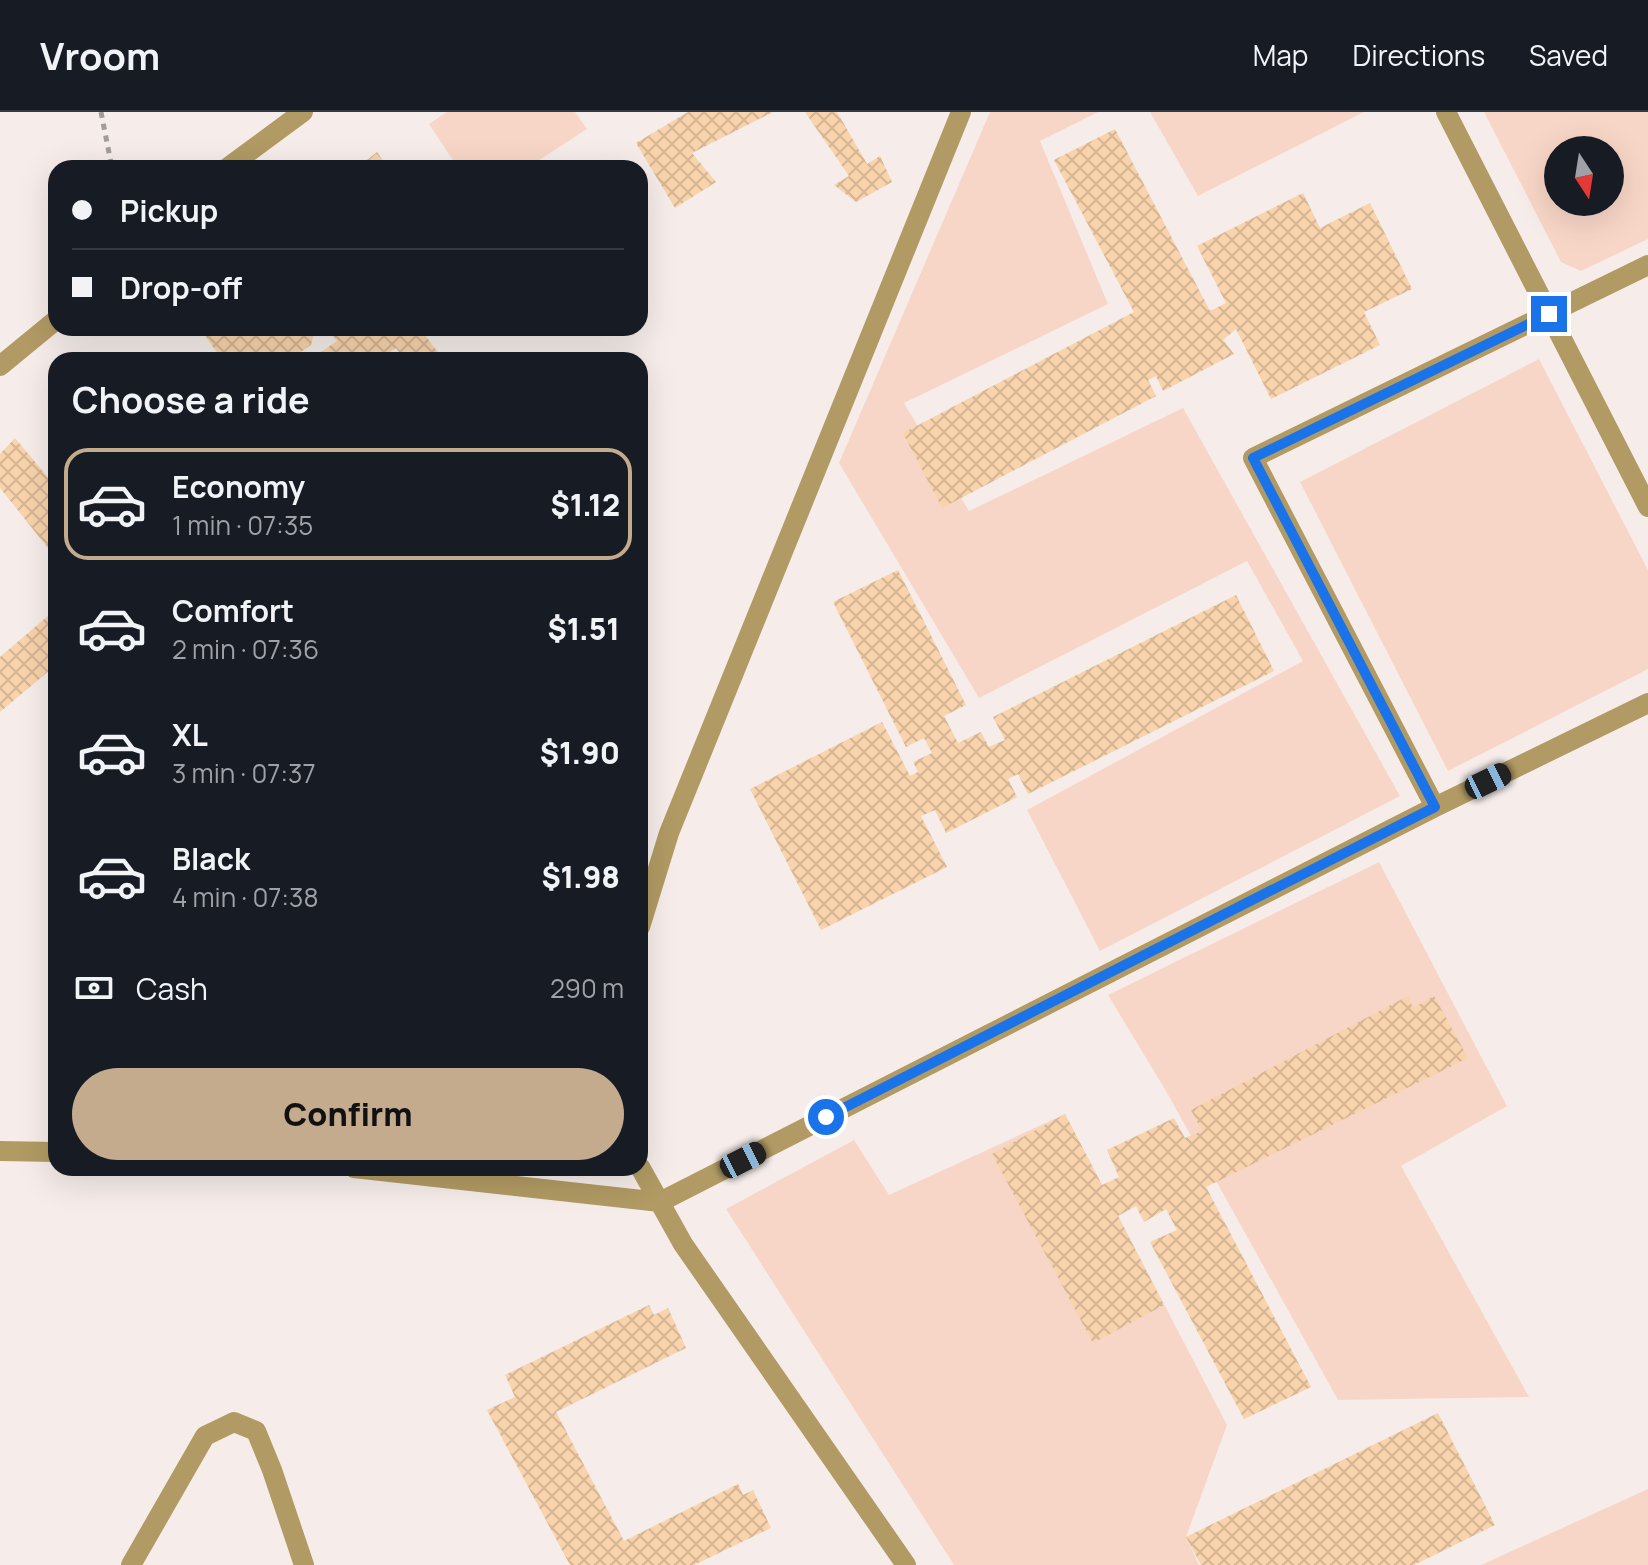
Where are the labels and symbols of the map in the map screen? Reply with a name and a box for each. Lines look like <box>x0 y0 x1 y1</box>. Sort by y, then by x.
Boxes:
north arrow <box>1544 136 1624 216</box>
route end <box>1531 296 1567 332</box>
car <box>1461 760 1515 802</box>
route start <box>808 1099 844 1135</box>
car <box>716 1138 770 1182</box>

